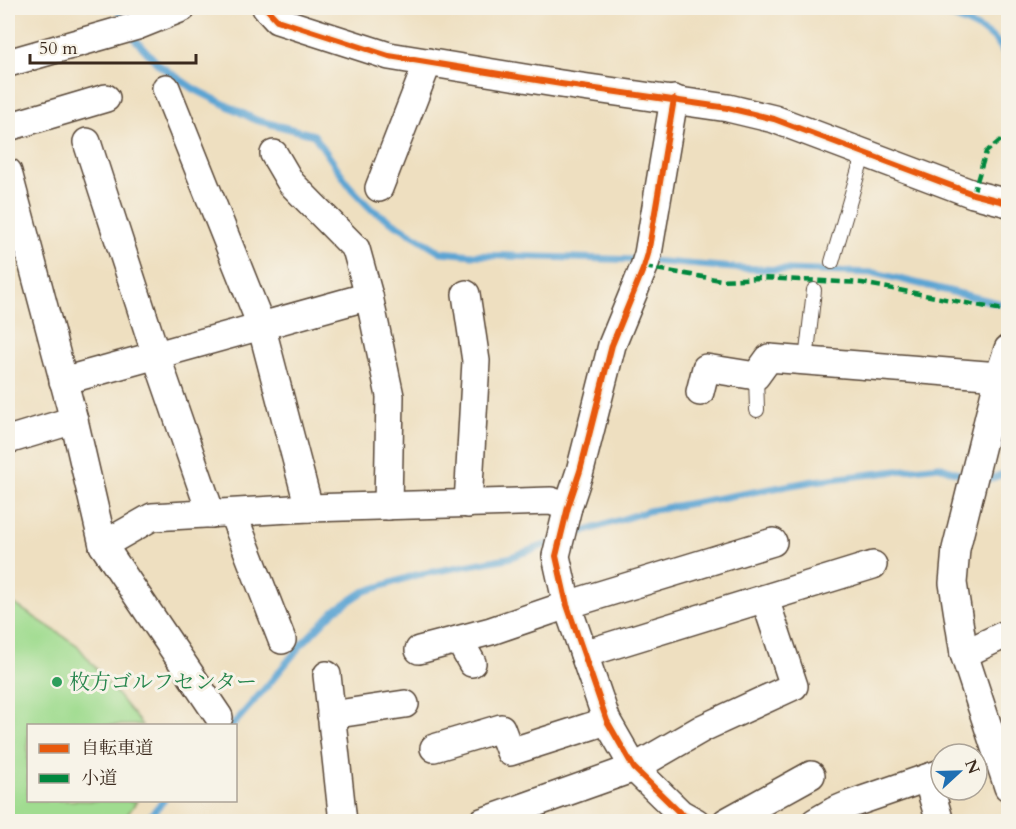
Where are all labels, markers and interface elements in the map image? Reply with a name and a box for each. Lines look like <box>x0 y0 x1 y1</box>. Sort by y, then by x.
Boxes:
scale bar <box>30 27 196 65</box>
text: 50 m <box>39 36 78 61</box>
place label: 枚方ゴルフセンター <box>69 668 257 697</box>
marker: 枚方ゴルフセンター <box>50 675 64 689</box>
legend <box>27 724 237 802</box>
text: 自転車道 <box>81 736 153 761</box>
north arrow <box>929 742 989 802</box>
text: N <box>959 756 985 777</box>
text: 小道 <box>81 766 117 791</box>

